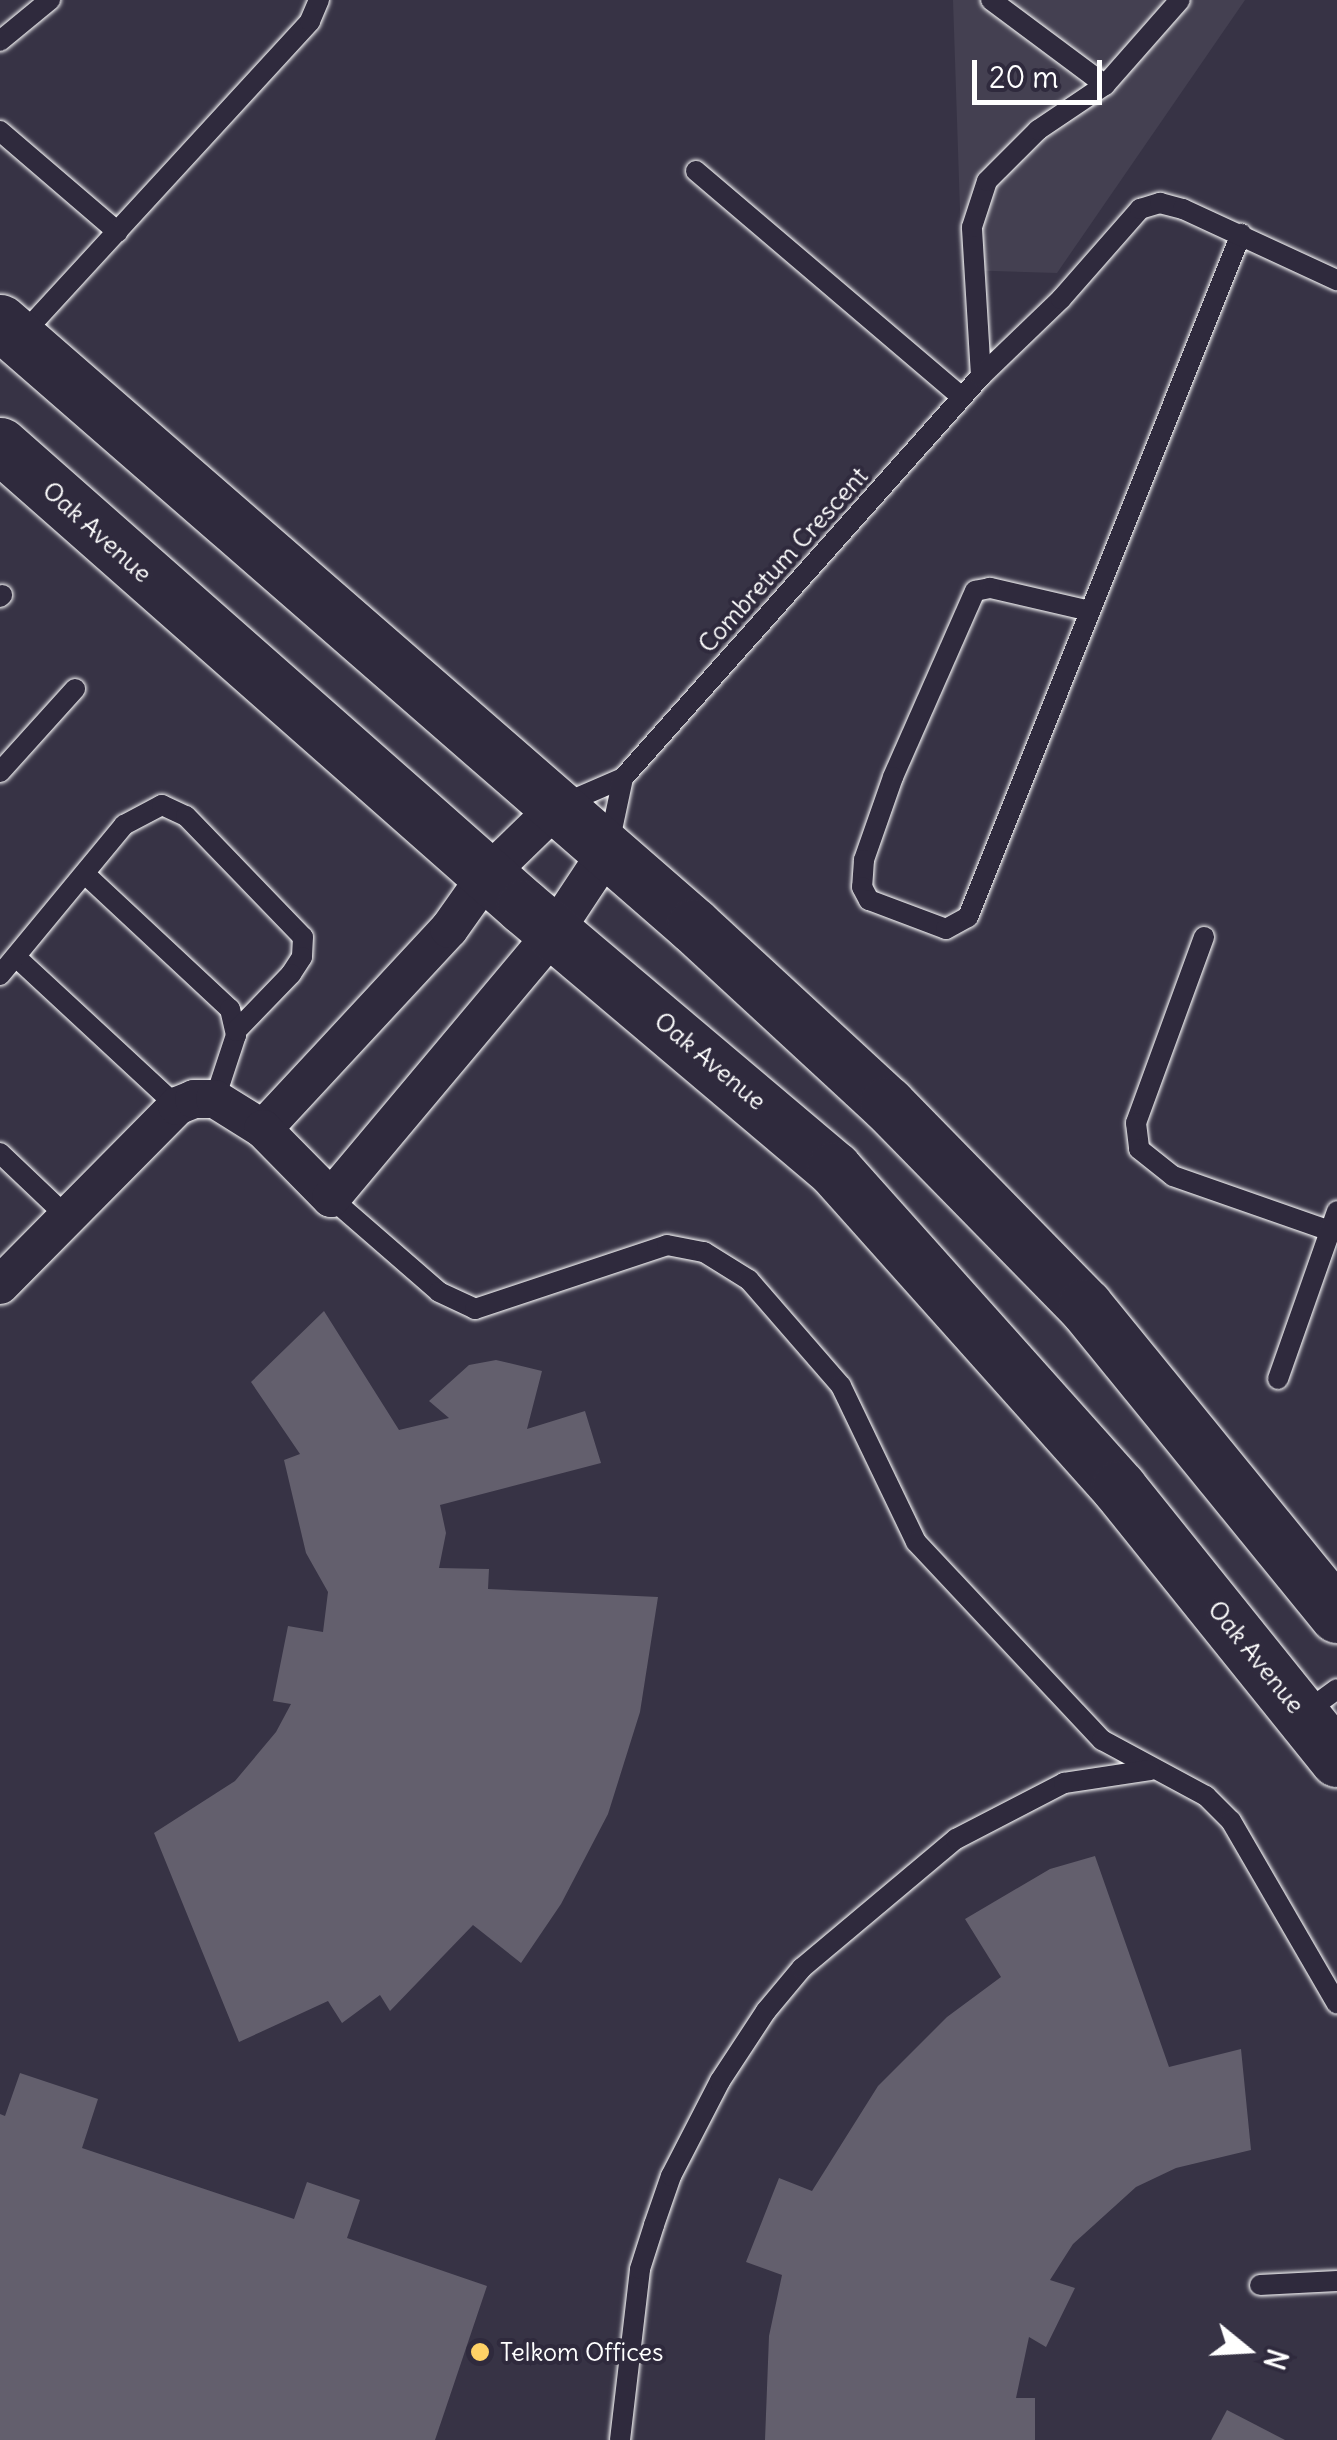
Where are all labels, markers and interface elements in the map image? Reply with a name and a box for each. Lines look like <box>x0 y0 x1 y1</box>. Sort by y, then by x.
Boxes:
scale bar <box>977 40 1107 102</box>
text: 20 m <box>989 58 1059 96</box>
street label: Combretum Crescent <box>692 461 874 659</box>
street label: Oak Avenue <box>36 475 158 589</box>
street label: Oak Avenue <box>648 1006 772 1116</box>
street label: Oak Avenue <box>1202 1595 1310 1719</box>
north arrow <box>1197 2300 1297 2400</box>
place label: Telkom Offices <box>500 2337 663 2367</box>
marker: Telkom Offices <box>469 2341 491 2363</box>
text: N <box>1255 2344 1296 2374</box>

